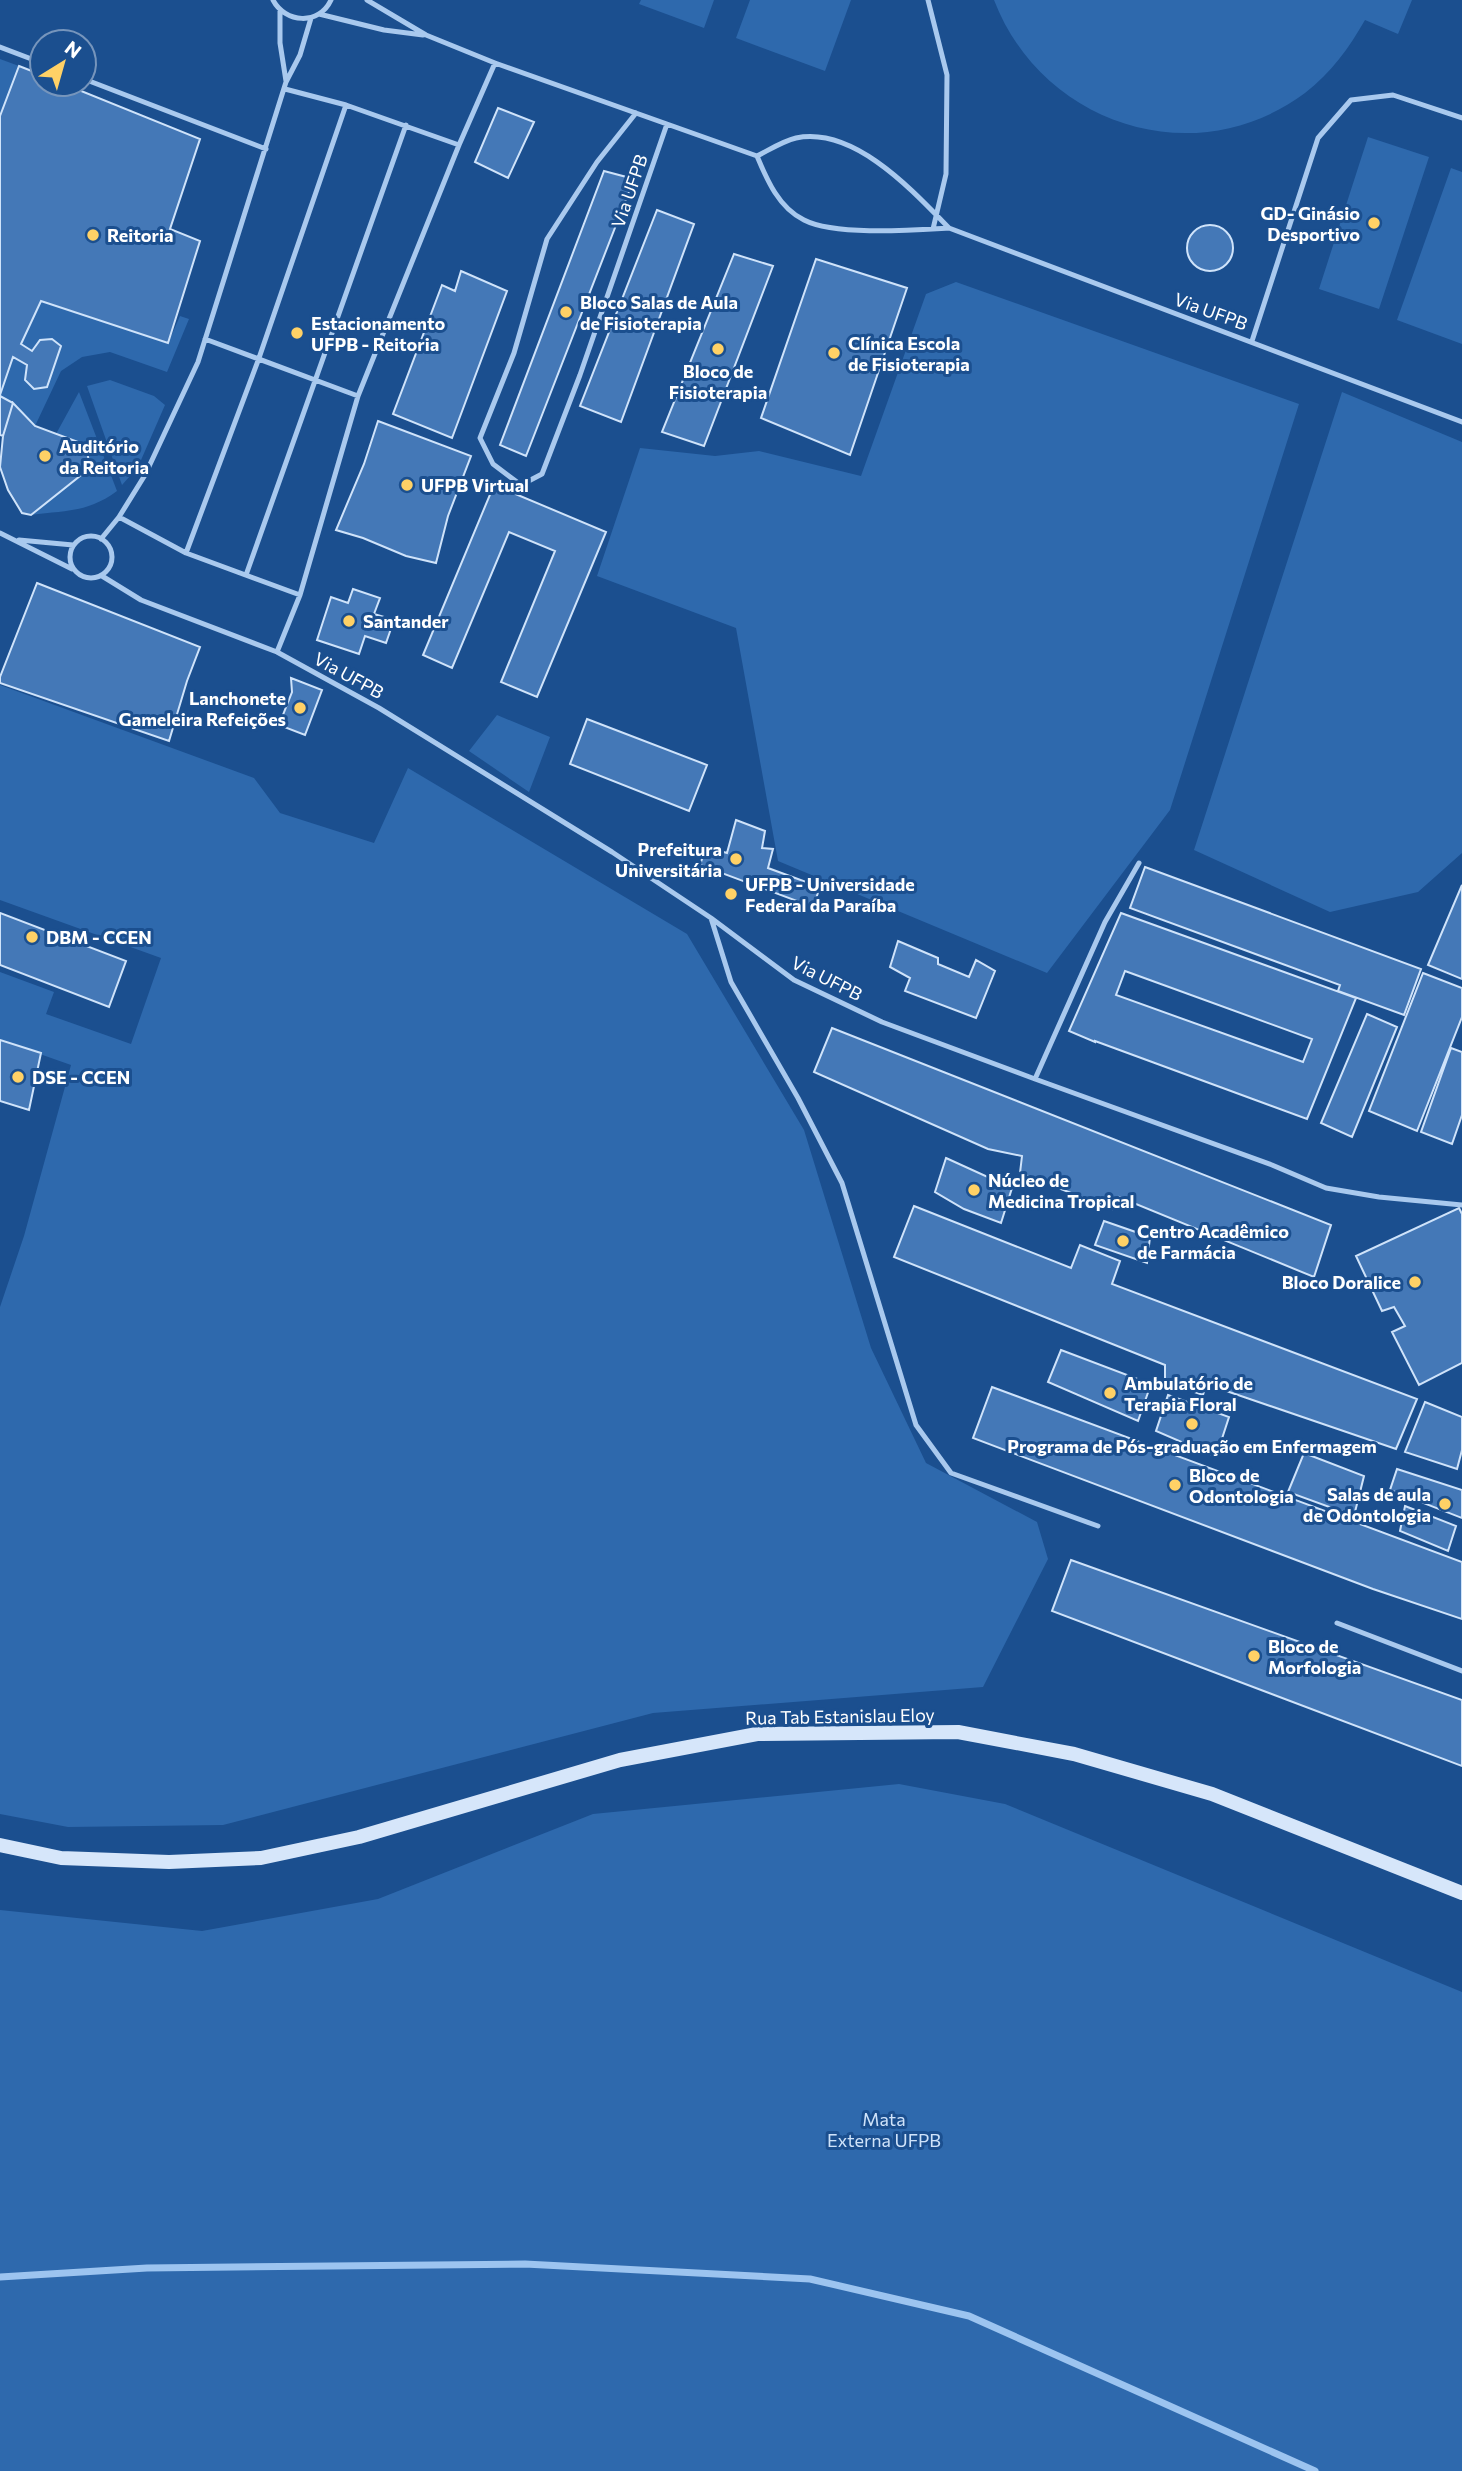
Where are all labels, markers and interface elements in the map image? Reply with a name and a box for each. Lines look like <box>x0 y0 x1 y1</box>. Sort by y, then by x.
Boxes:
north arrow <box>28 28 98 98</box>
text: N <box>61 36 86 63</box>
street label: Via UFPB <box>606 151 652 231</box>
place label: GD- Ginásio Desportivo <box>1260 202 1360 245</box>
marker: GD- Ginásio Desportivo <box>1366 215 1382 231</box>
place label: Reitoria <box>107 224 174 246</box>
marker: Reitoria <box>85 227 101 243</box>
street label: Via UFPB <box>1171 288 1251 334</box>
place label: Bloco Salas de Aula de Fisioterapia <box>580 291 738 334</box>
marker: Bloco Salas de Aula de Fisioterapia <box>558 304 574 320</box>
place label: Estacionamento UFPB - Reitoria <box>311 312 446 355</box>
marker: Estacionamento UFPB - Reitoria <box>289 325 305 341</box>
place label: Clínica Escola de Fisioterapia <box>848 332 970 375</box>
marker: Bloco de Fisioterapia <box>710 341 726 357</box>
marker: Clínica Escola de Fisioterapia <box>826 345 842 361</box>
place label: Bloco de Fisioterapia <box>669 360 767 403</box>
place label: Auditório da Reitoria <box>59 435 149 478</box>
marker: Auditório da Reitoria <box>37 448 53 464</box>
place label: UFPB Virtual <box>421 474 529 496</box>
marker: UFPB Virtual <box>399 477 415 493</box>
place label: Santander <box>363 610 449 632</box>
marker: Santander <box>341 613 357 629</box>
street label: Via UFPB <box>310 647 388 703</box>
place label: Lanchonete Gameleira Refeições <box>119 687 286 730</box>
marker: Lanchonete Gameleira Refeições <box>292 700 308 716</box>
place label: Prefeitura Universitária <box>615 838 722 881</box>
marker: Prefeitura Universitária <box>728 851 744 867</box>
place label: UFPB - Universidade Federal da Paraíba <box>745 873 915 916</box>
marker: UFPB - Universidade Federal da Paraíba <box>723 886 739 902</box>
place label: DBM - CCEN <box>46 926 152 948</box>
marker: DBM - CCEN <box>24 929 40 945</box>
street label: Via UFPB <box>788 951 866 1005</box>
place label: DSE - CCEN <box>32 1066 130 1088</box>
marker: DSE - CCEN <box>10 1069 26 1085</box>
place label: Núcleo de Medicina Tropical <box>988 1169 1135 1212</box>
marker: Núcleo de Medicina Tropical <box>966 1182 982 1198</box>
place label: Centro Acadêmico de Farmácia <box>1137 1220 1289 1263</box>
marker: Centro Acadêmico de Farmácia <box>1115 1233 1131 1249</box>
place label: Bloco Doralice <box>1282 1271 1401 1293</box>
marker: Bloco Doralice <box>1407 1274 1423 1290</box>
place label: Ambulatório de Terapia Floral <box>1124 1372 1253 1415</box>
marker: Ambulatório de Terapia Floral <box>1102 1385 1118 1401</box>
marker: Programa de Pós-graduação em Enfermagem <box>1184 1416 1200 1432</box>
place label: Programa de Pós-graduação em Enfermagem <box>1007 1435 1377 1457</box>
place label: Bloco de Odontologia <box>1189 1464 1294 1507</box>
marker: Bloco de Odontologia <box>1167 1477 1183 1493</box>
place label: Salas de aula de Odontologia <box>1303 1483 1431 1526</box>
marker: Salas de aula de Odontologia <box>1437 1496 1453 1512</box>
place label: Bloco de Morfologia <box>1268 1635 1361 1678</box>
marker: Bloco de Morfologia <box>1246 1648 1262 1664</box>
street label: Rua Tab Estanislau Eloy <box>745 1703 935 1729</box>
park label: Mata Externa UFPB <box>827 2108 941 2151</box>

